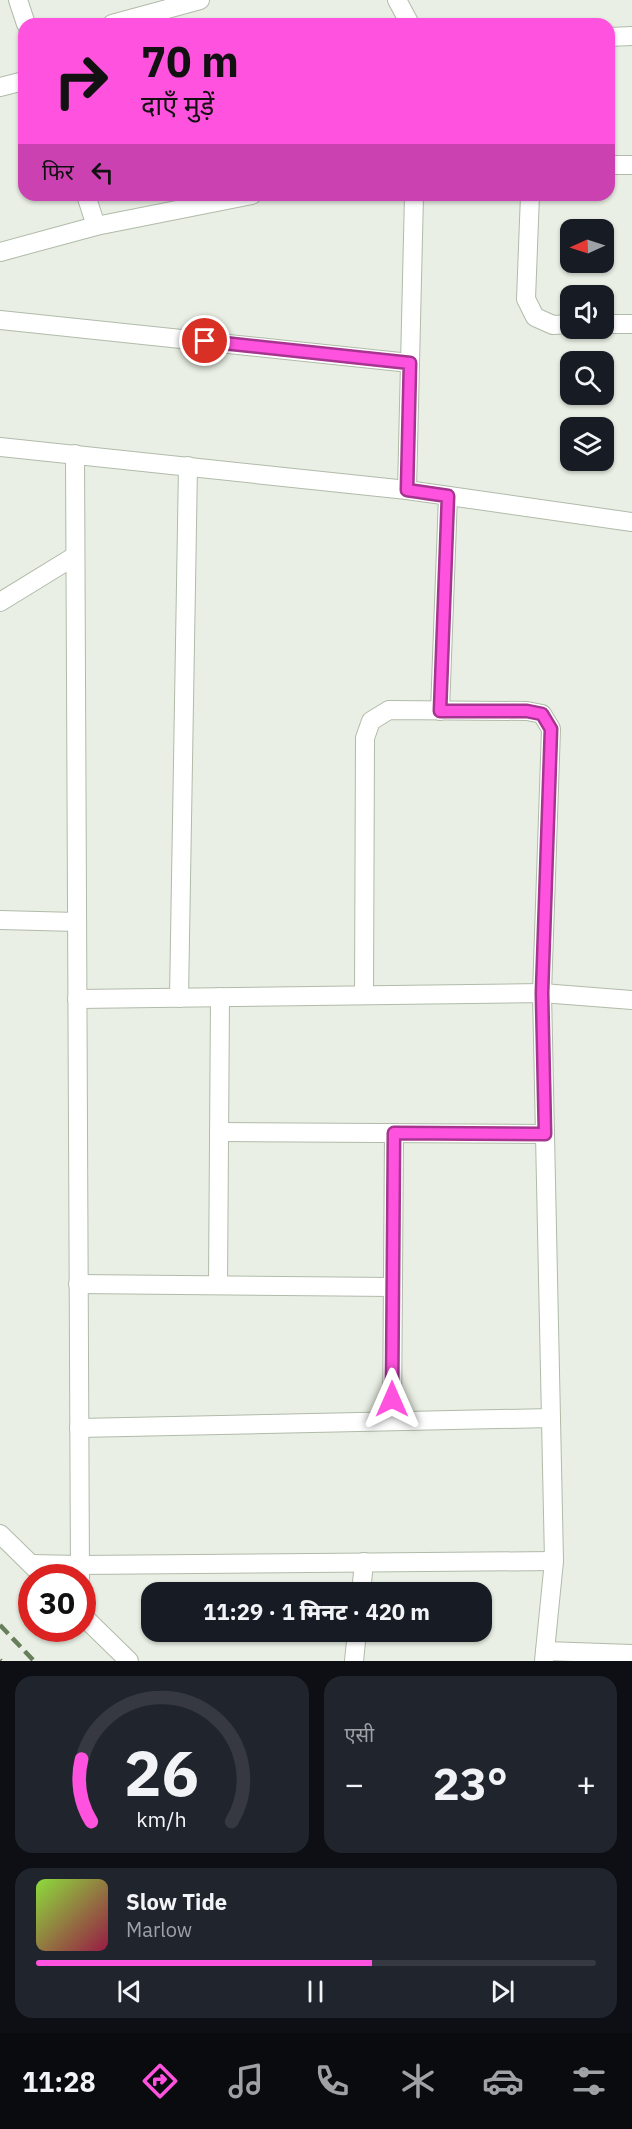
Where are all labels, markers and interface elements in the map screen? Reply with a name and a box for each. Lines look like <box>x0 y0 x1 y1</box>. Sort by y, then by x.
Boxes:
text: 70 m <box>141 34 239 89</box>
icon: right <box>42 42 120 120</box>
text: दाएँ मुड़ें <box>141 87 214 122</box>
icon: left <box>86 156 119 189</box>
text: फिर <box>42 157 74 186</box>
north arrow <box>560 219 614 273</box>
map controls <box>560 219 614 471</box>
button: sound <box>560 285 614 339</box>
pin <box>179 315 230 366</box>
icon: arrive <box>188 324 221 357</box>
button: search <box>560 351 614 405</box>
button: layers <box>560 417 614 471</box>
position arrow <box>360 1367 424 1431</box>
speed limit sign: 30 <box>18 1564 96 1642</box>
text: 11:29 · 1 मिनट · 420 m <box>203 1597 430 1626</box>
text: एसी <box>345 1721 374 1748</box>
text: 26 <box>124 1732 199 1813</box>
text: 23° <box>433 1754 508 1812</box>
text: − <box>345 1762 364 1805</box>
text: + <box>576 1762 596 1805</box>
text: km/h <box>137 1805 187 1833</box>
text: Slow Tide <box>126 1887 227 1916</box>
text: Marlow <box>126 1916 192 1943</box>
icon: previous <box>113 1975 146 2008</box>
icon: pause <box>299 1975 332 2008</box>
icon: next <box>486 1975 519 2008</box>
icon: directions <box>139 2060 181 2102</box>
icon: music <box>225 2060 267 2102</box>
icon: phone <box>311 2060 353 2102</box>
icon: climate <box>397 2060 439 2102</box>
icon: car <box>482 2060 524 2102</box>
icon: filters <box>568 2060 610 2102</box>
text: 11:28 <box>22 2064 96 2099</box>

